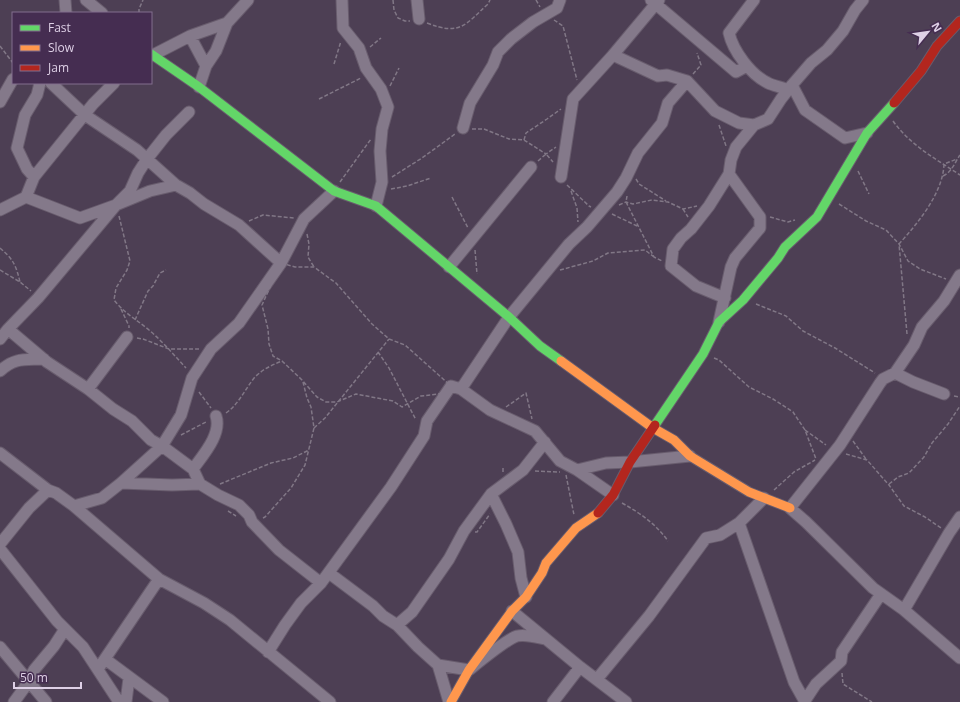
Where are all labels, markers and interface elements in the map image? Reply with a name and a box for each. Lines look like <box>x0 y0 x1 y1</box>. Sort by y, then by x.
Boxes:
legend <box>12 12 152 84</box>
north arrow <box>908 12 948 52</box>
text: Fast <box>48 19 71 36</box>
text: N <box>928 19 946 34</box>
text: Slow <box>48 39 75 56</box>
text: Jam <box>47 59 69 76</box>
scale bar <box>14 664 81 690</box>
text: 50 m <box>20 669 48 686</box>

